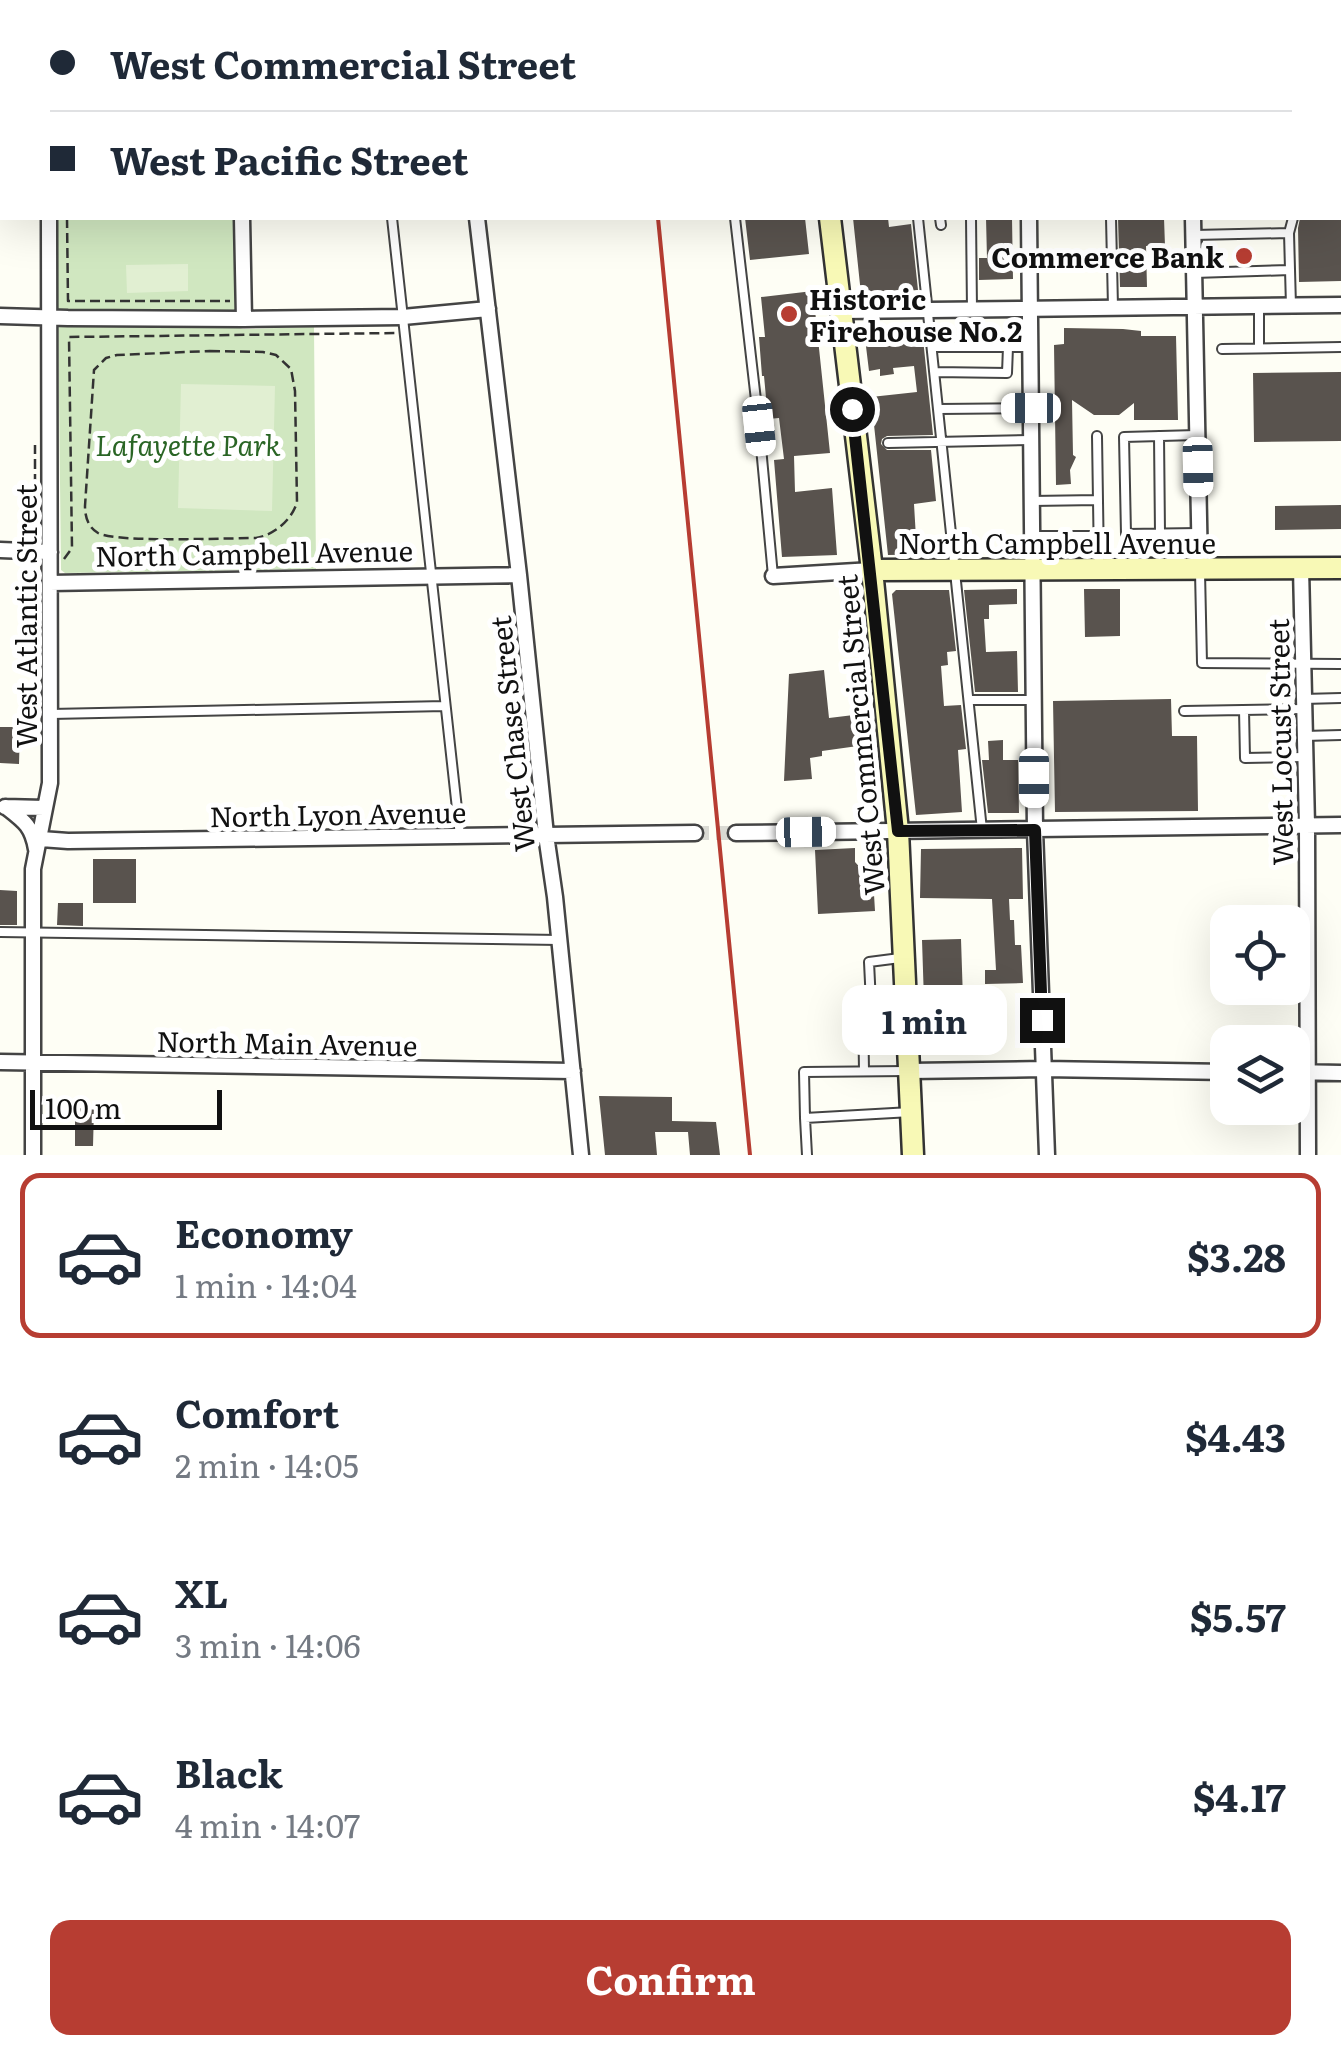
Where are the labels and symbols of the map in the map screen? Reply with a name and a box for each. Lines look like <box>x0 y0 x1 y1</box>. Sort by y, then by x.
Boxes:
place label: Commerce Bank <box>991 235 1224 277</box>
marker: Commerce Bank <box>1233 245 1255 267</box>
place label: Historic Firehouse No.2 <box>809 277 1022 351</box>
marker: Historic Firehouse No.2 <box>778 303 800 325</box>
route start <box>830 387 875 432</box>
car <box>1001 393 1061 423</box>
car <box>741 395 777 457</box>
park label: Lafayette Park <box>95 423 281 465</box>
car <box>1182 437 1214 497</box>
street label: West Atlantic Street <box>4 483 46 748</box>
street label: North Campbell Avenue <box>898 521 1216 563</box>
street label: North Campbell Avenue <box>95 528 413 576</box>
street label: West Commercial Street <box>824 572 894 897</box>
street label: West Chase Street <box>478 613 544 854</box>
street label: West Locust Street <box>1256 618 1302 866</box>
car <box>1019 748 1049 808</box>
street label: North Lyon Avenue <box>209 790 467 836</box>
car <box>776 816 836 848</box>
callout: 1 min <box>842 985 1007 1055</box>
route end <box>1020 998 1065 1043</box>
street label: North Main Avenue <box>156 1019 418 1065</box>
scale bar <box>30 1085 222 1130</box>

